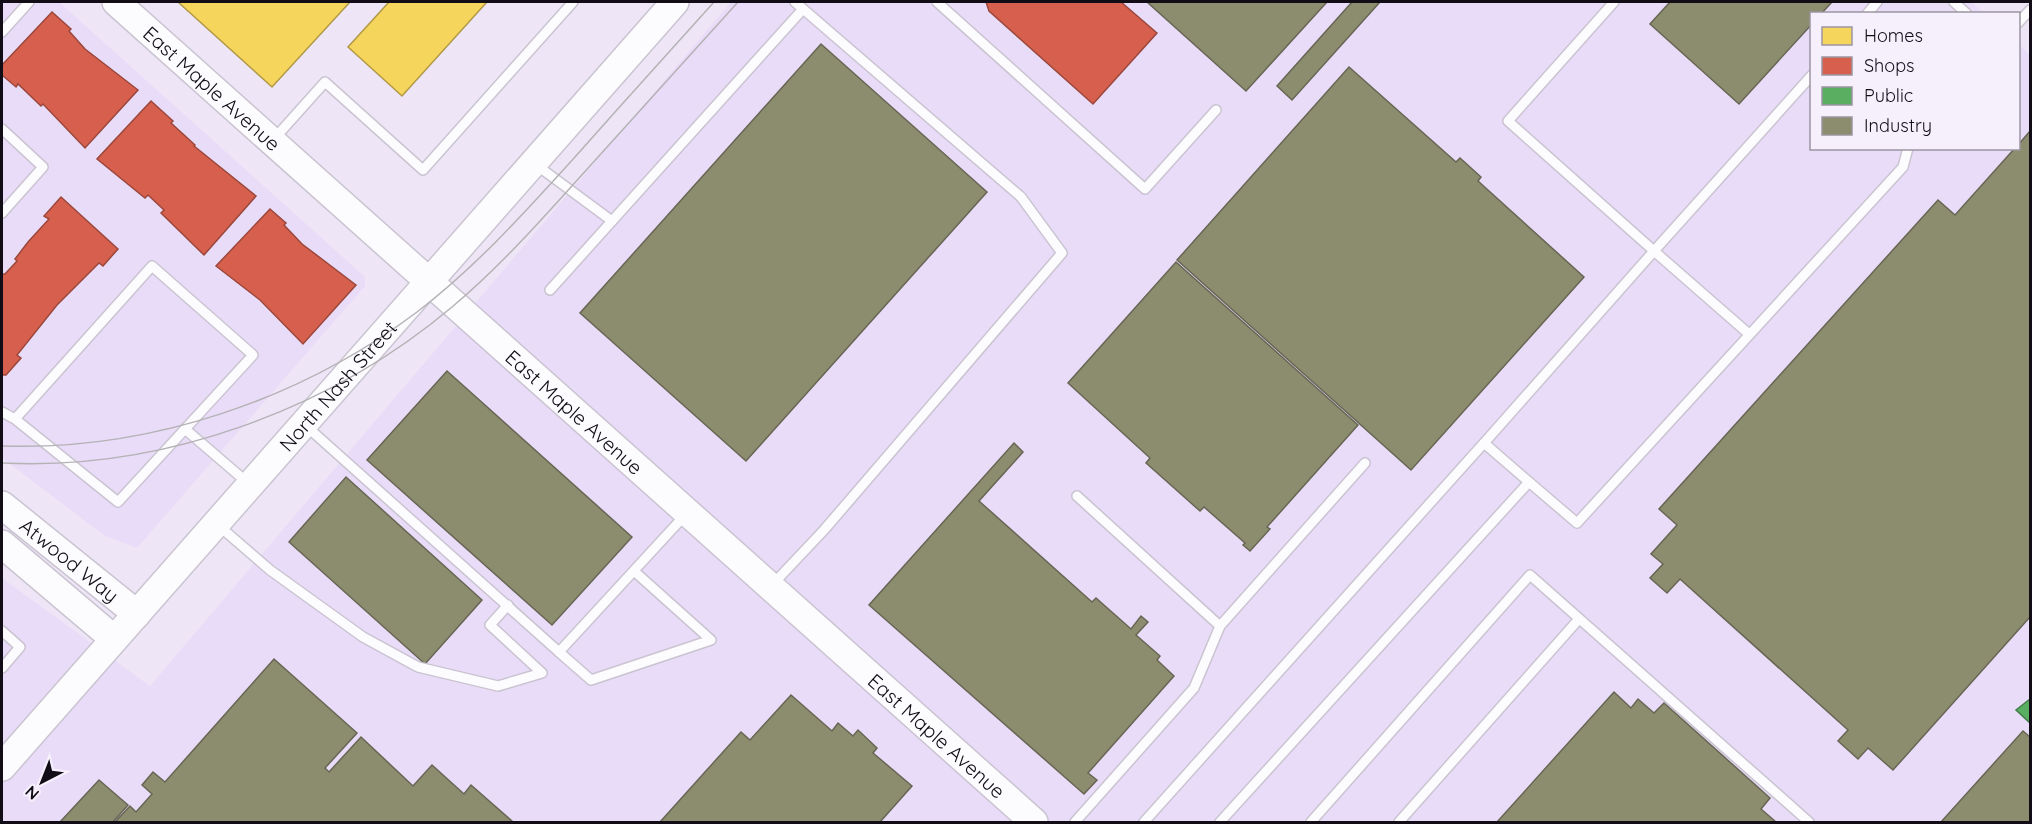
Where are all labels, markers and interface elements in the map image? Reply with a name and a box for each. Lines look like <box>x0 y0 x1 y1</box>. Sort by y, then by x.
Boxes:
legend <box>1810 12 2020 150</box>
street label: East Maple Avenue <box>138 20 286 156</box>
text: Homes <box>1864 24 1923 47</box>
text: Shops <box>1864 54 1915 77</box>
text: Public <box>1864 84 1913 107</box>
text: Industry <box>1864 114 1932 137</box>
street label: North Nash Street <box>273 315 402 456</box>
street label: East Maple Avenue <box>501 344 648 480</box>
street label: Atwood Way <box>15 512 124 607</box>
street label: East Maple Avenue <box>863 668 1011 803</box>
north arrow <box>12 752 72 812</box>
text: N <box>21 782 43 805</box>

